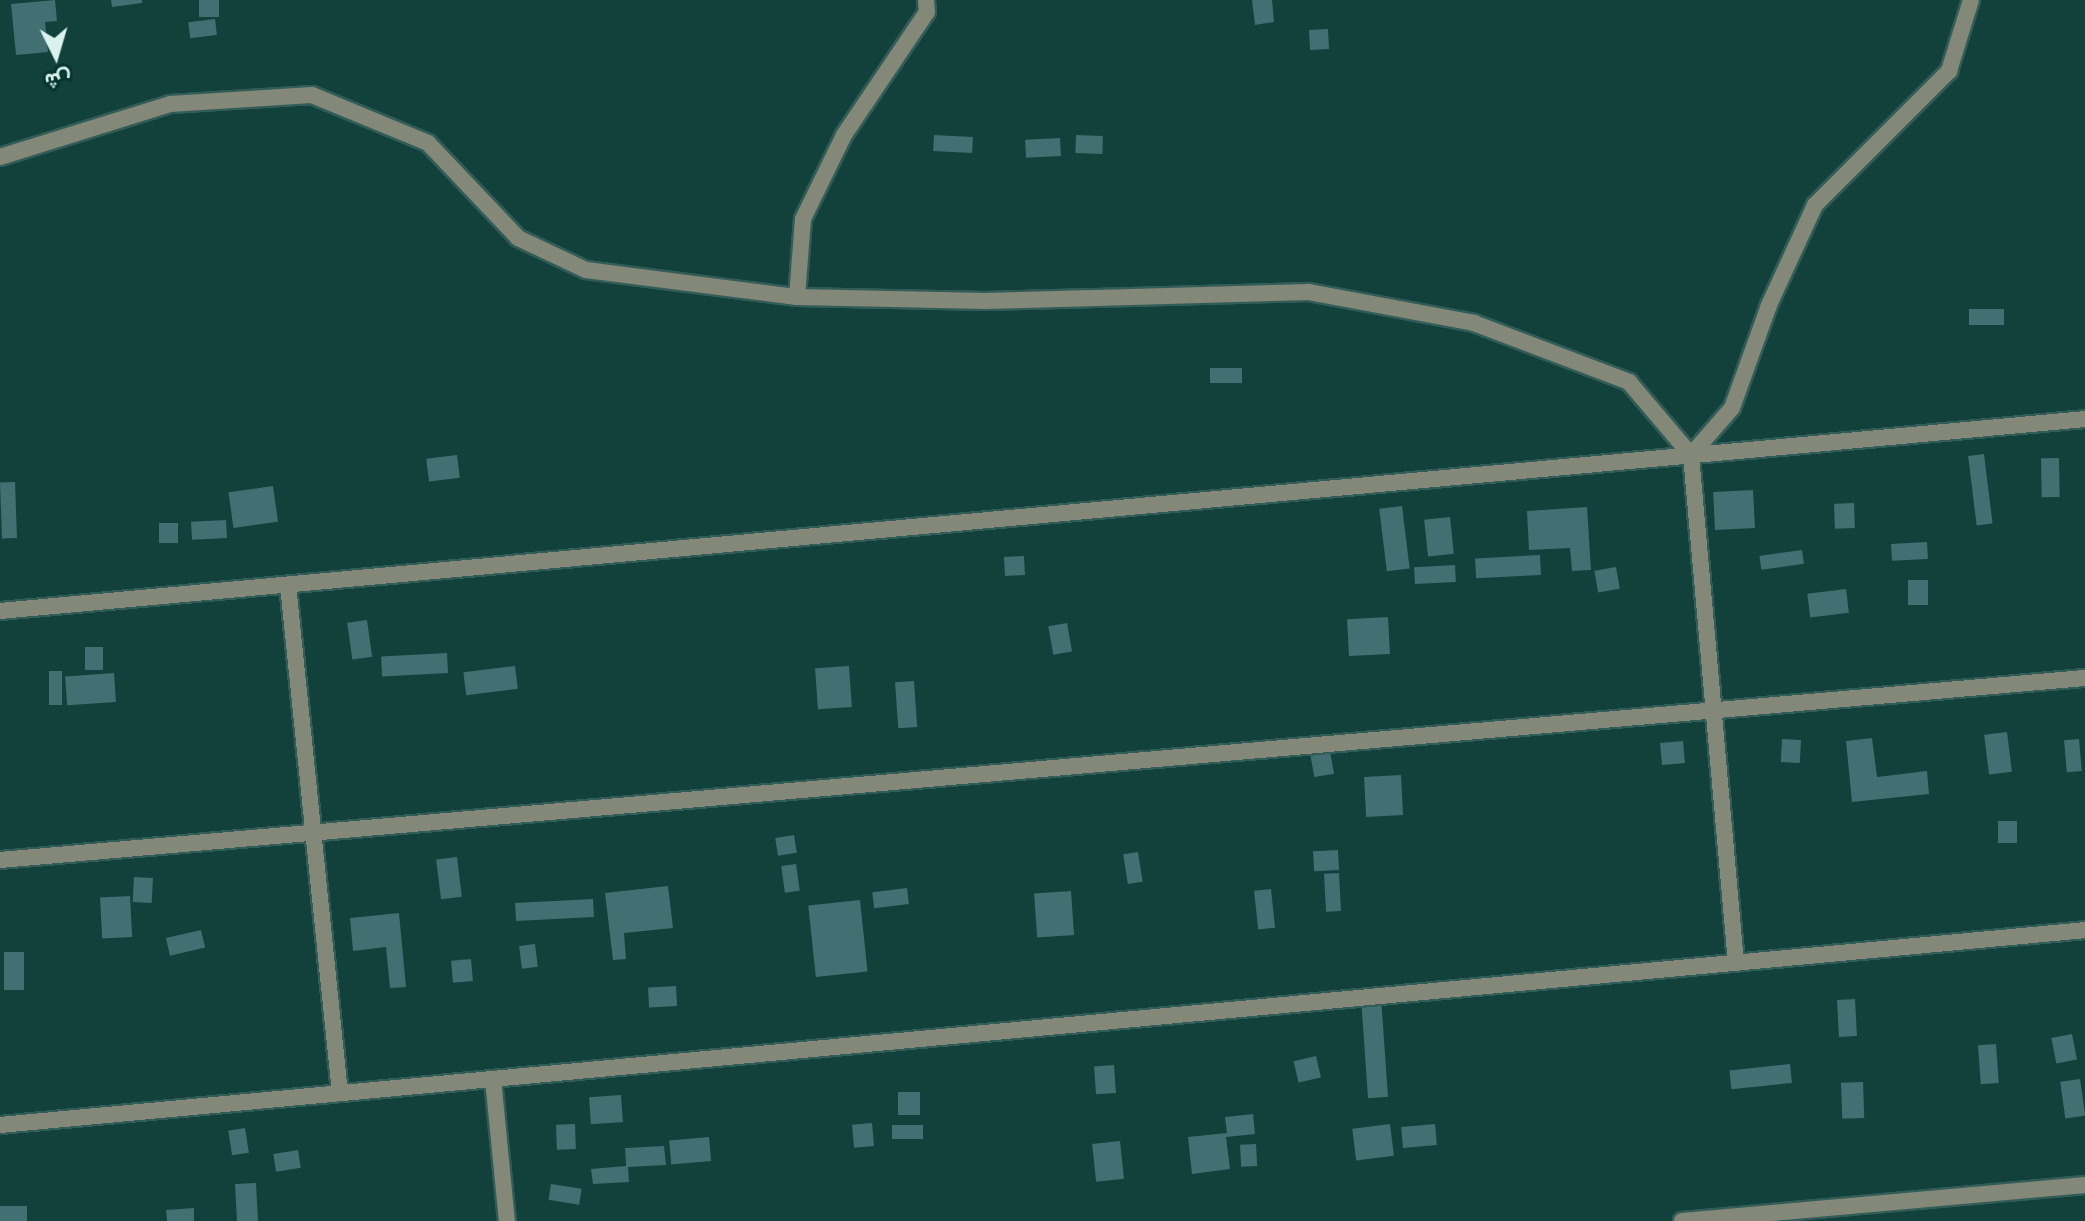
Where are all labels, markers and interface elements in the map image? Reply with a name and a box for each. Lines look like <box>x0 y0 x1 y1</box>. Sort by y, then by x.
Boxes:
north arrow <box>16 16 96 96</box>
text: ش <box>44 68 72 92</box>

